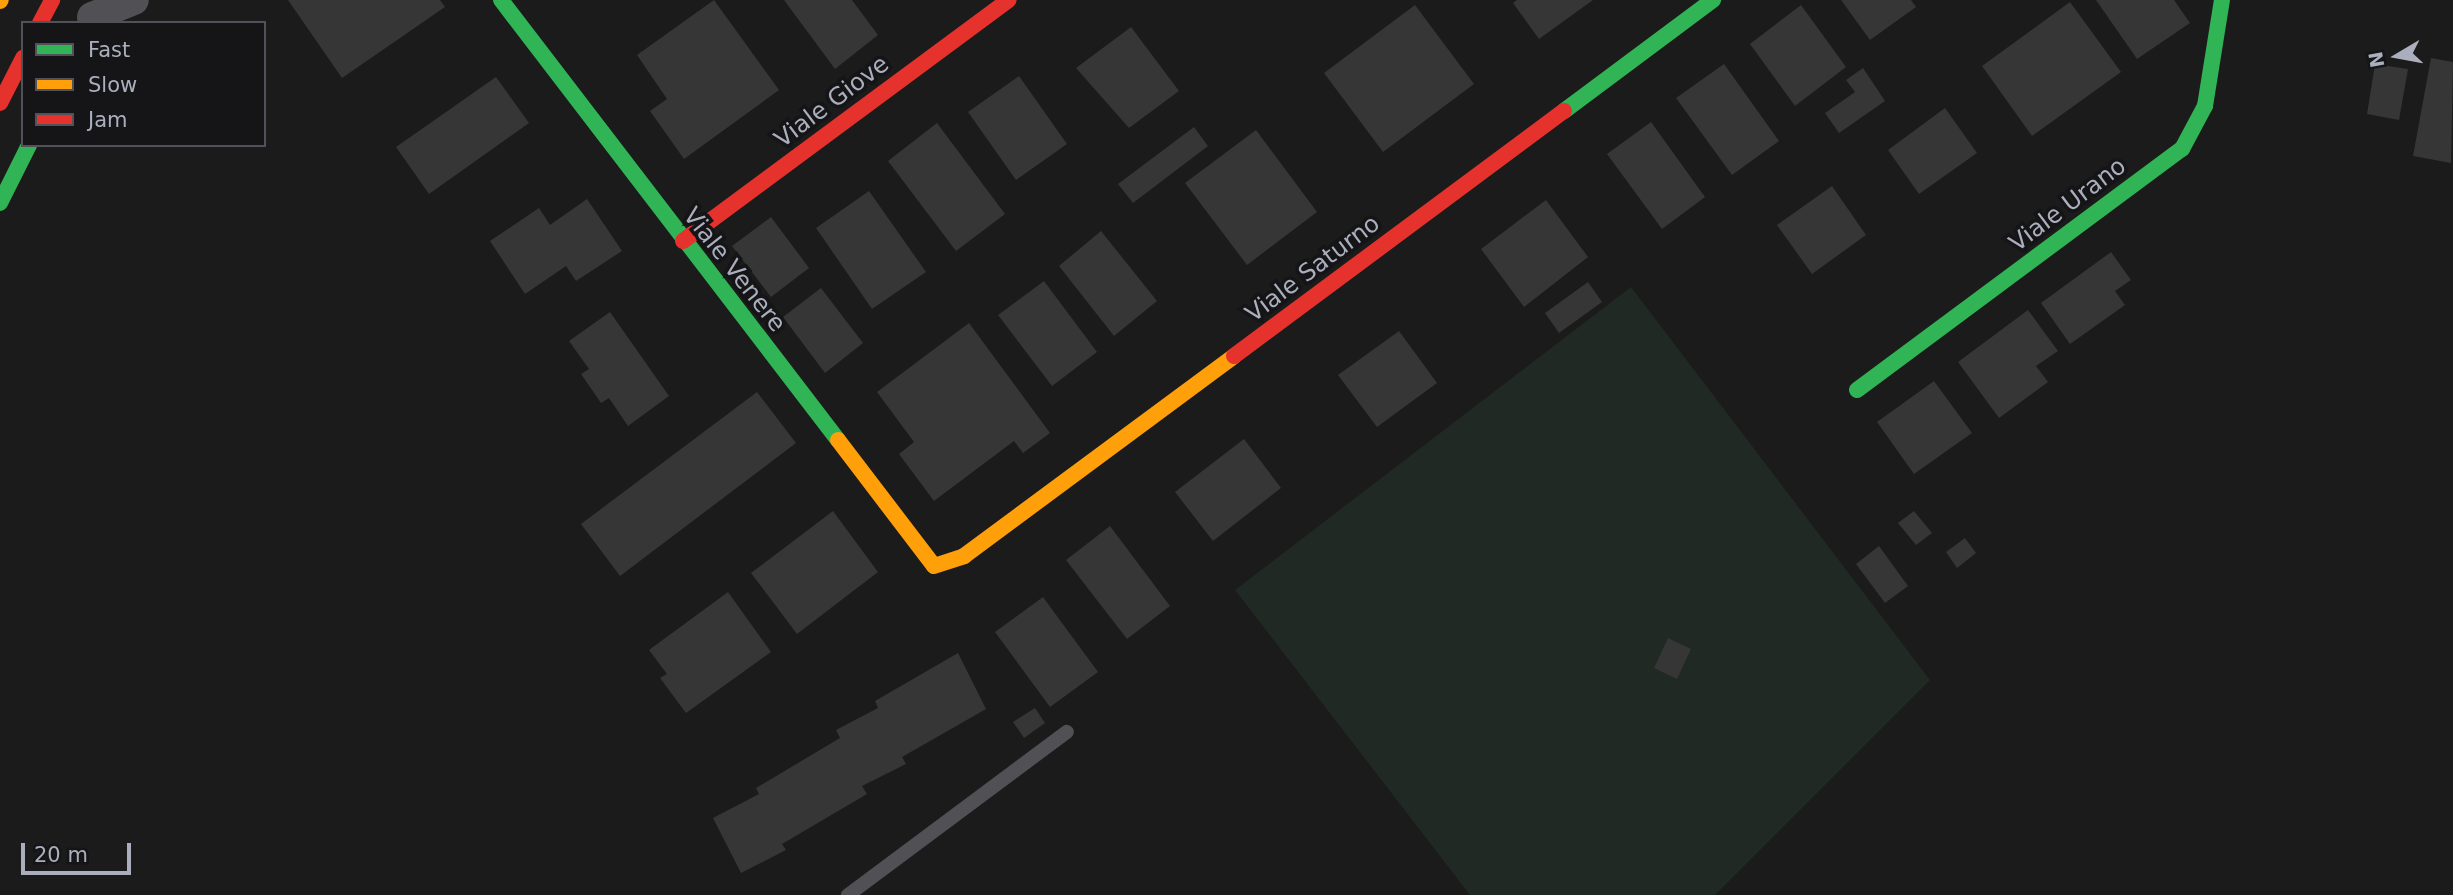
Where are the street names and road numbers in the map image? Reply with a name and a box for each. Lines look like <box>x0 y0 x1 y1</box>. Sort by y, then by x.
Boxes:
street label: Viale Giove <box>769 50 895 154</box>
street label: Viale Urano <box>2004 152 2132 258</box>
street label: Viale Venere <box>677 202 791 338</box>
street label: Viale Saturno <box>1240 209 1386 329</box>

